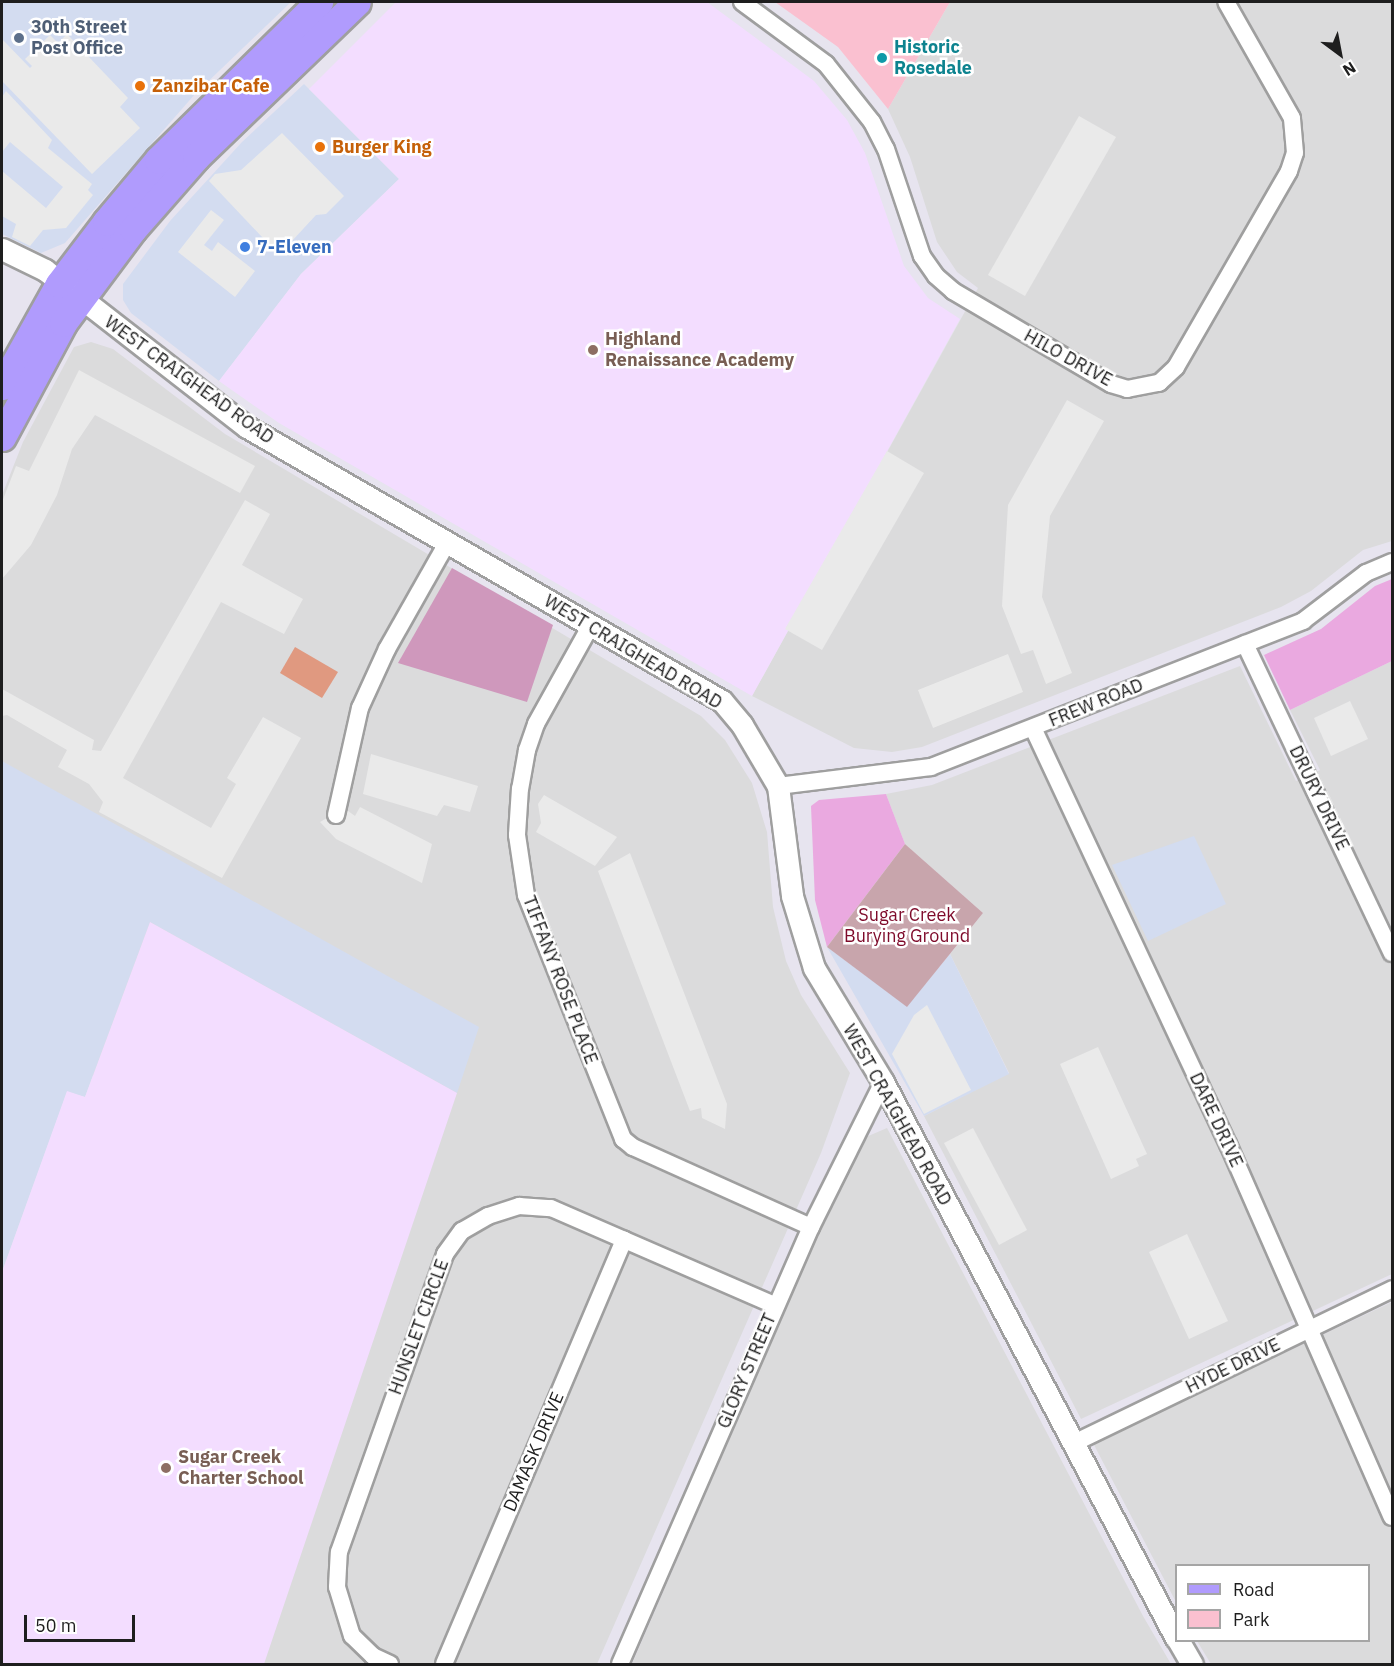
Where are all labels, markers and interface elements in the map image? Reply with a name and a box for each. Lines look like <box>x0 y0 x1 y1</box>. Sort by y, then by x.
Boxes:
place label: 30th Street Post Office <box>31 17 127 60</box>
north arrow <box>1310 24 1370 84</box>
marker: 30th Street Post Office <box>12 31 26 45</box>
place label: Historic Rosedale <box>894 37 972 80</box>
marker: Historic Rosedale <box>875 51 889 65</box>
text: N <box>1339 58 1360 81</box>
place label: Zanzibar Cafe <box>152 75 270 97</box>
marker: Zanzibar Cafe <box>133 79 147 93</box>
place label: Burger King <box>332 136 432 158</box>
marker: Burger King <box>313 140 327 154</box>
place label: 7-Eleven <box>257 236 332 258</box>
marker: 7-Eleven <box>238 240 252 254</box>
street label: WEST CRAIGHEAD ROAD <box>100 311 278 449</box>
street label: HILO DRIVE <box>1020 325 1116 391</box>
place label: Highland Renaissance Academy <box>605 329 794 372</box>
marker: Highland Renaissance Academy <box>586 343 600 357</box>
street label: WEST CRAIGHEAD ROAD <box>540 590 726 714</box>
street label: FREW ROAD <box>1046 674 1146 732</box>
street label: DRURY DRIVE <box>1284 742 1354 854</box>
street label: TIFFANY ROSE PLACE <box>518 893 602 1067</box>
park label: Sugar Creek Burying Ground <box>844 905 970 948</box>
street label: WEST CRAIGHEAD ROAD <box>838 1021 956 1209</box>
street label: DARE DRIVE <box>1185 1069 1247 1171</box>
street label: HUNSLET CIRCLE <box>384 1256 454 1398</box>
street label: GLORY STREET <box>713 1310 781 1432</box>
street label: HYDE DRIVE <box>1182 1334 1284 1398</box>
street label: DAMASK DRIVE <box>499 1389 569 1515</box>
place label: Sugar Creek Charter School <box>178 1447 304 1490</box>
marker: Sugar Creek Charter School <box>159 1461 173 1475</box>
legend <box>1175 1564 1370 1642</box>
text: Road <box>1233 1578 1274 1601</box>
scale bar <box>27 1603 138 1641</box>
text: Park <box>1233 1608 1269 1631</box>
text: 50 m <box>35 1614 77 1637</box>

